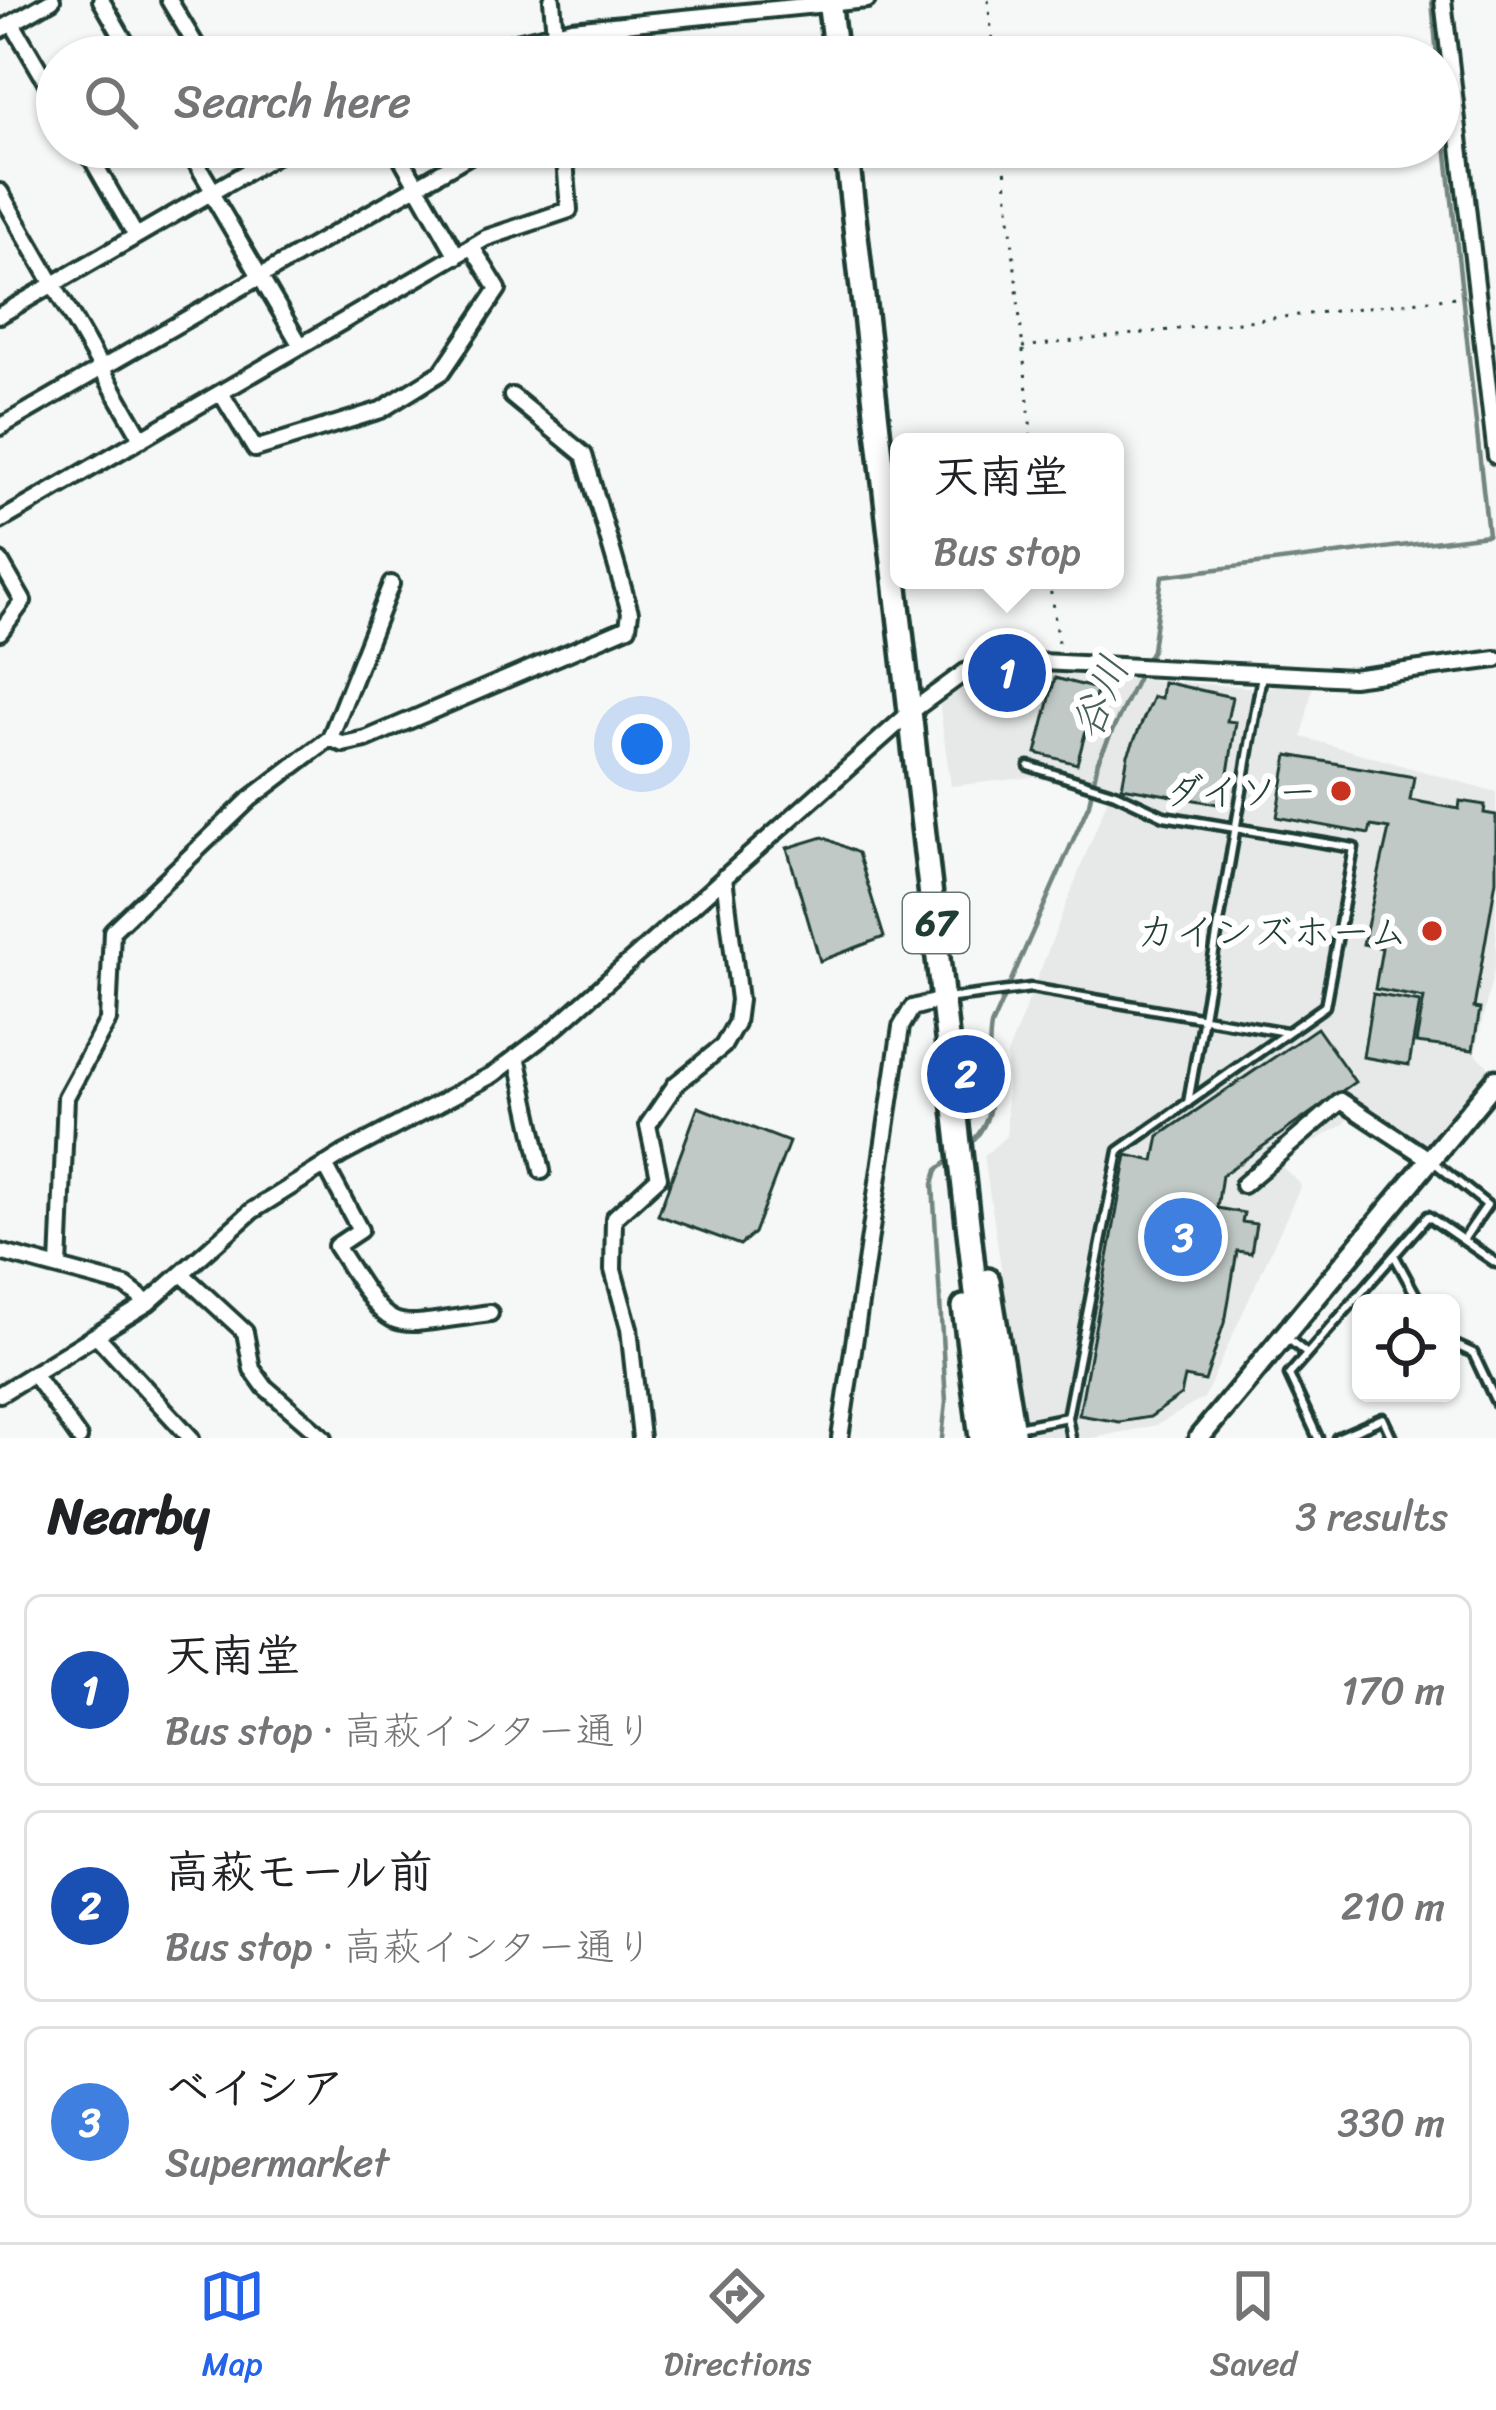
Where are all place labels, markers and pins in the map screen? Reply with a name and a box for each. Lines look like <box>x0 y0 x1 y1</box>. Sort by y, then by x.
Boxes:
pin: 1 <box>968 628 1046 718</box>
place label: ダイソー <box>1165 757 1317 826</box>
marker: ダイソー <box>1328 778 1354 804</box>
place label: カインズホーム <box>1137 897 1408 966</box>
marker: カインズホーム <box>1419 918 1445 944</box>
pin: 2 <box>927 1029 1005 1119</box>
pin: 3 <box>1144 1192 1222 1282</box>

